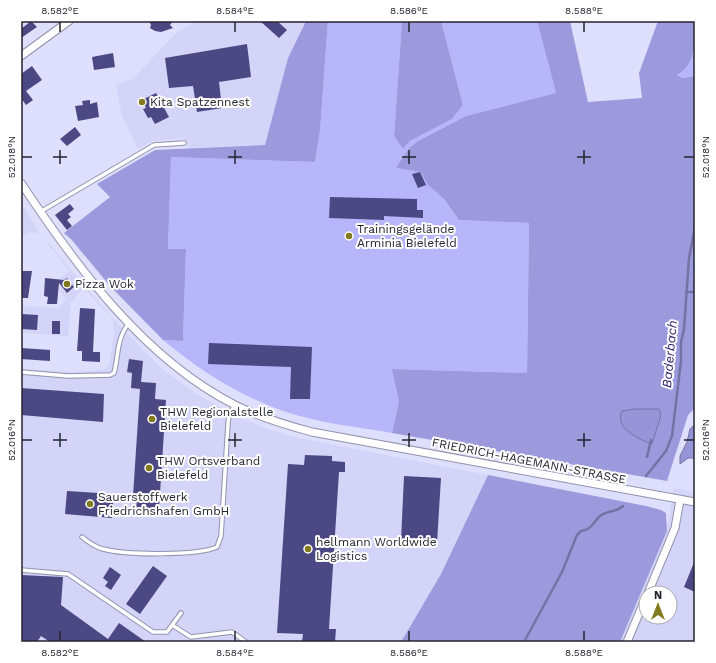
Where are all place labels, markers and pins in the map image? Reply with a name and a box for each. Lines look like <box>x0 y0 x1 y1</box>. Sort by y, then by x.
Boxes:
place label: Kita Spatzennest <box>150 95 250 109</box>
marker: Kita Spatzennest <box>137 97 147 107</box>
place label: Trainingsgelände Arminia Bielefeld <box>357 222 457 250</box>
marker: Trainingsgelände Arminia Bielefeld <box>344 231 354 241</box>
place label: Pizza Wok <box>75 277 134 291</box>
marker: Pizza Wok <box>62 279 72 289</box>
place label: THW Regionalstelle Bielefeld <box>160 405 273 433</box>
marker: THW Regionalstelle Bielefeld <box>147 414 157 424</box>
place label: THW Ortsverband Bielefeld <box>157 454 260 482</box>
marker: THW Ortsverband Bielefeld <box>144 463 154 473</box>
place label: Sauerstoffwerk Friedrichshafen GmbH <box>98 490 229 518</box>
marker: Sauerstoffwerk Friedrichshafen GmbH <box>85 499 95 509</box>
place label: hellmann Worldwide Logistics <box>316 535 437 563</box>
marker: hellmann Worldwide Logistics <box>303 544 313 554</box>

